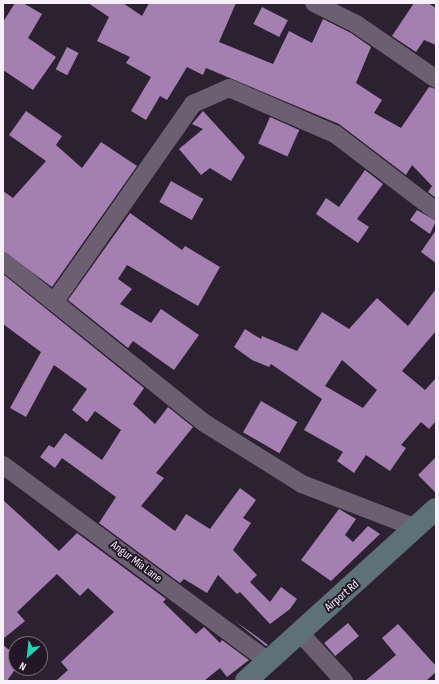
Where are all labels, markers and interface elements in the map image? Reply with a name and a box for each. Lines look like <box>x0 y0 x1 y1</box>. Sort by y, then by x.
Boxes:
street label: Angur Mia Lane <box>107 538 165 586</box>
street label: Airport Rd <box>322 577 362 615</box>
north arrow <box>8 636 48 676</box>
text: N <box>17 659 28 673</box>

